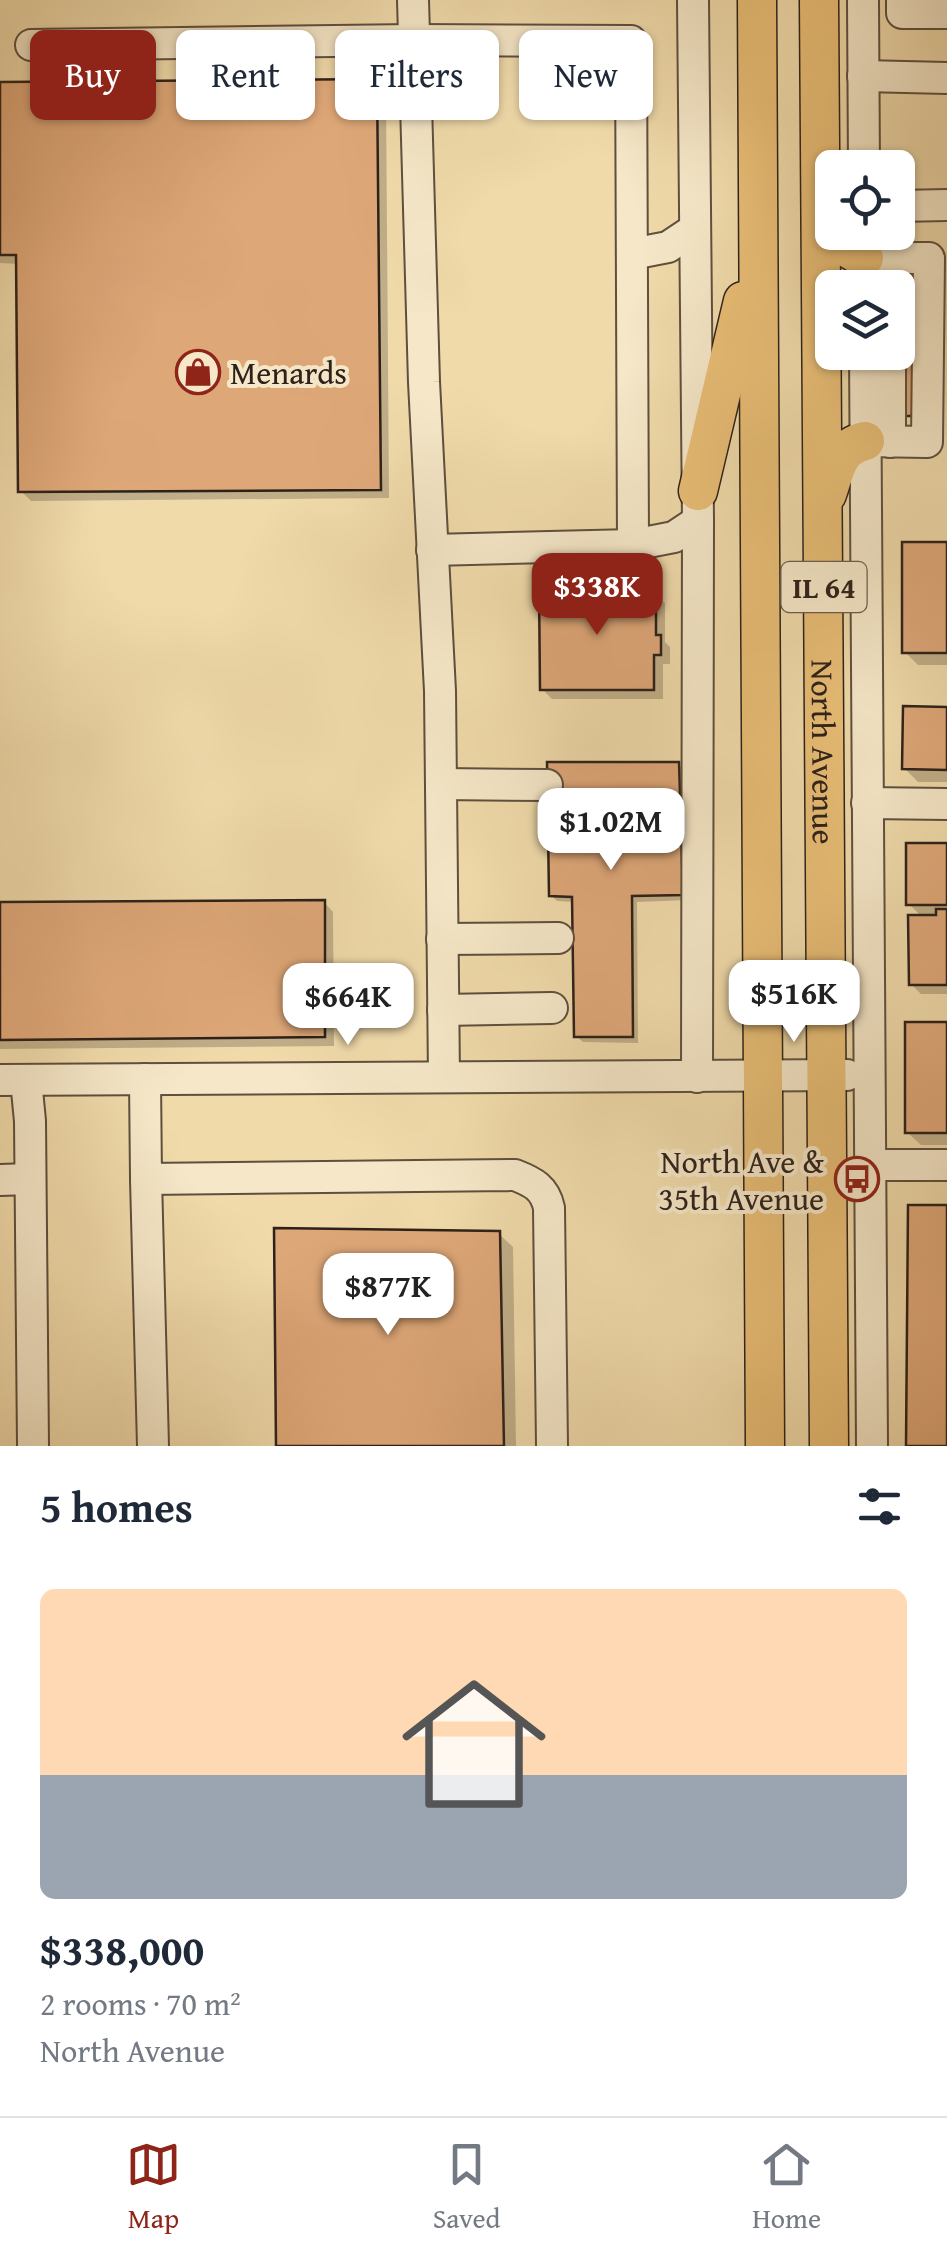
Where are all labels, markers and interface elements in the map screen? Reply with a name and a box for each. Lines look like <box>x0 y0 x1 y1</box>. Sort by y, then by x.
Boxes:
chip: Buy <box>30 30 156 120</box>
chip: Rent <box>176 30 315 120</box>
chip: Filters <box>335 30 499 120</box>
chip: New <box>519 30 653 120</box>
map controls <box>815 150 915 370</box>
button: locate <box>815 150 915 250</box>
button: layers <box>815 270 915 370</box>
shop icon: Menards <box>175 349 221 395</box>
place label: Menards <box>230 349 347 396</box>
pin: $338K <box>527 553 667 638</box>
text: $338K <box>554 562 640 609</box>
road number: IL 64 <box>782 562 866 612</box>
street label: North Avenue <box>800 659 848 845</box>
pin: $1.02M <box>530 788 692 873</box>
text: $1.02M <box>560 797 662 844</box>
pin: $516K <box>724 960 864 1045</box>
pin: $664K <box>278 963 418 1048</box>
text: $516K <box>751 969 837 1016</box>
text: $664K <box>305 972 391 1019</box>
place label: North Ave & 35th Avenue <box>659 1138 824 1222</box>
bus stop icon: North Ave & 35th Avenue <box>834 1156 880 1202</box>
pin: $877K <box>318 1253 458 1338</box>
text: $877K <box>345 1262 431 1309</box>
text: 5 homes <box>40 1476 193 1537</box>
icon: filters <box>852 1479 907 1534</box>
icon: home <box>384 1654 564 1834</box>
text: $338,000 <box>40 1919 204 1980</box>
text: 2 rooms · 70 m² <box>40 1980 241 2027</box>
text: North Avenue <box>40 2027 225 2074</box>
tab: Map <box>126 2137 181 2238</box>
tab: Saved <box>433 2137 500 2238</box>
tab: Home <box>752 2137 821 2238</box>

